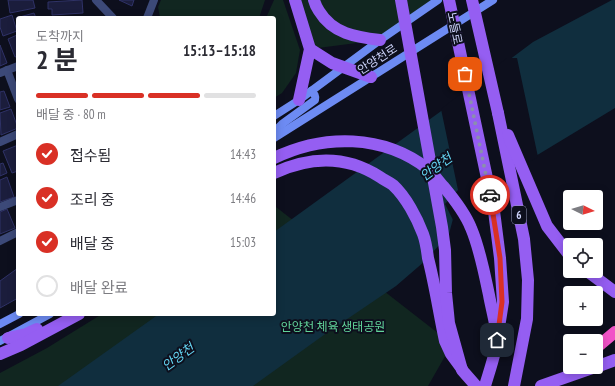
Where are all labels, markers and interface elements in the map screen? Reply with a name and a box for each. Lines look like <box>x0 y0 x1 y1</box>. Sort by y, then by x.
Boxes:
street label: 노들로 <box>444 10 466 46</box>
text: 도착까지 <box>36 28 84 45</box>
text: 15:13–15:18 <box>183 41 256 60</box>
street label: 안양천로 <box>354 41 400 77</box>
text: 2 분 <box>36 43 78 76</box>
pin <box>448 57 482 91</box>
icon: bag <box>454 63 476 85</box>
text: 배달 중 · 80 m <box>36 106 106 123</box>
icon: check <box>36 143 58 165</box>
text: 접수됨 <box>70 146 111 165</box>
text: 14:43 <box>230 146 256 163</box>
water label: 안양천 <box>416 149 456 184</box>
courier <box>470 175 510 215</box>
icon: car <box>479 184 501 206</box>
icon: check <box>36 187 58 209</box>
text: 조리 중 <box>70 190 115 209</box>
text: 14:46 <box>230 190 256 207</box>
north arrow <box>563 190 603 230</box>
map controls <box>563 190 603 374</box>
road number: 6 <box>512 206 526 224</box>
icon: check <box>36 231 58 253</box>
text: 배달 중 <box>70 234 115 253</box>
text: 15:03 <box>230 234 256 251</box>
button: locate <box>563 238 603 278</box>
text: 배달 완료 <box>70 278 128 297</box>
button: + <box>563 286 603 326</box>
park label: 안양천 체육 생태공원 <box>281 319 385 334</box>
pin <box>480 323 514 357</box>
icon: home <box>486 329 508 351</box>
button: − <box>563 334 603 374</box>
water label: 안양천 <box>158 339 198 374</box>

